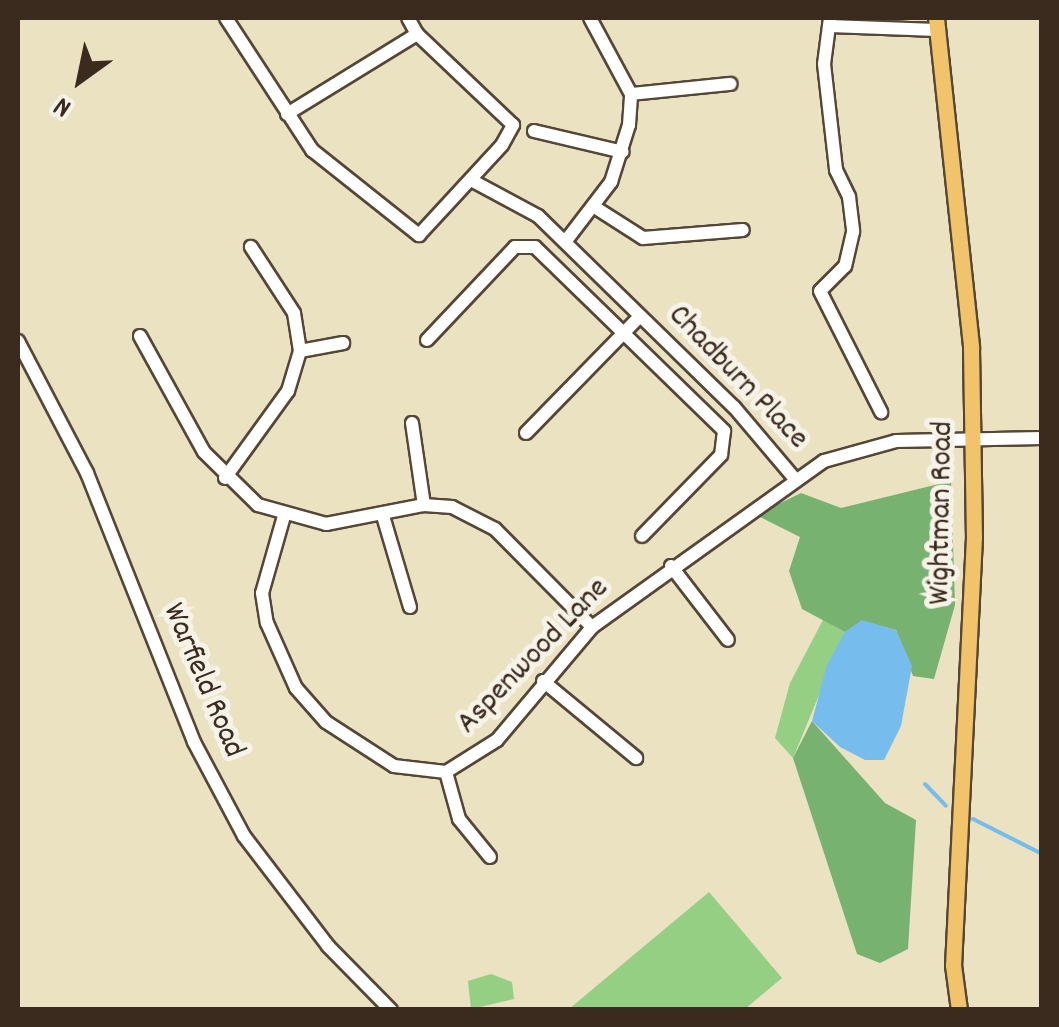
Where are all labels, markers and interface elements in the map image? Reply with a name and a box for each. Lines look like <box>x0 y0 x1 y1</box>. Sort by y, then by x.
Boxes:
north arrow <box>30 30 130 130</box>
text: N <box>47 85 80 126</box>
street label: Chadburn Place <box>659 298 815 458</box>
street label: Wightman Road <box>922 421 964 605</box>
street label: Aspenwood Lane <box>450 571 618 743</box>
street label: Warfield Road <box>152 598 252 764</box>

